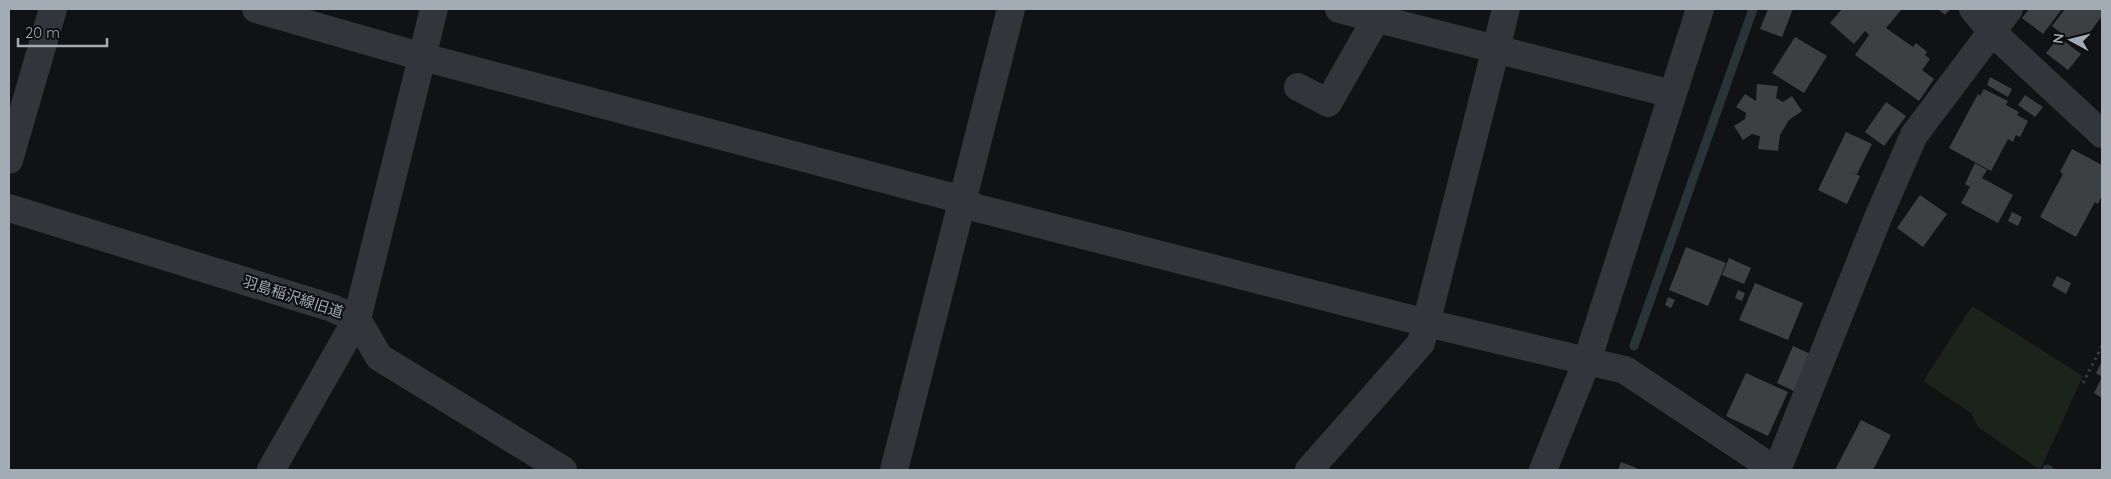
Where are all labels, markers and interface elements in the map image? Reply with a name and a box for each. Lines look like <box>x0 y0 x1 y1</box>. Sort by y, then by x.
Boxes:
scale bar <box>18 15 106 47</box>
north arrow <box>2046 15 2096 65</box>
text: 20 m <box>25 23 60 42</box>
text: N <box>2049 32 2068 45</box>
street label: 羽島稲沢線旧道 <box>240 271 346 322</box>

